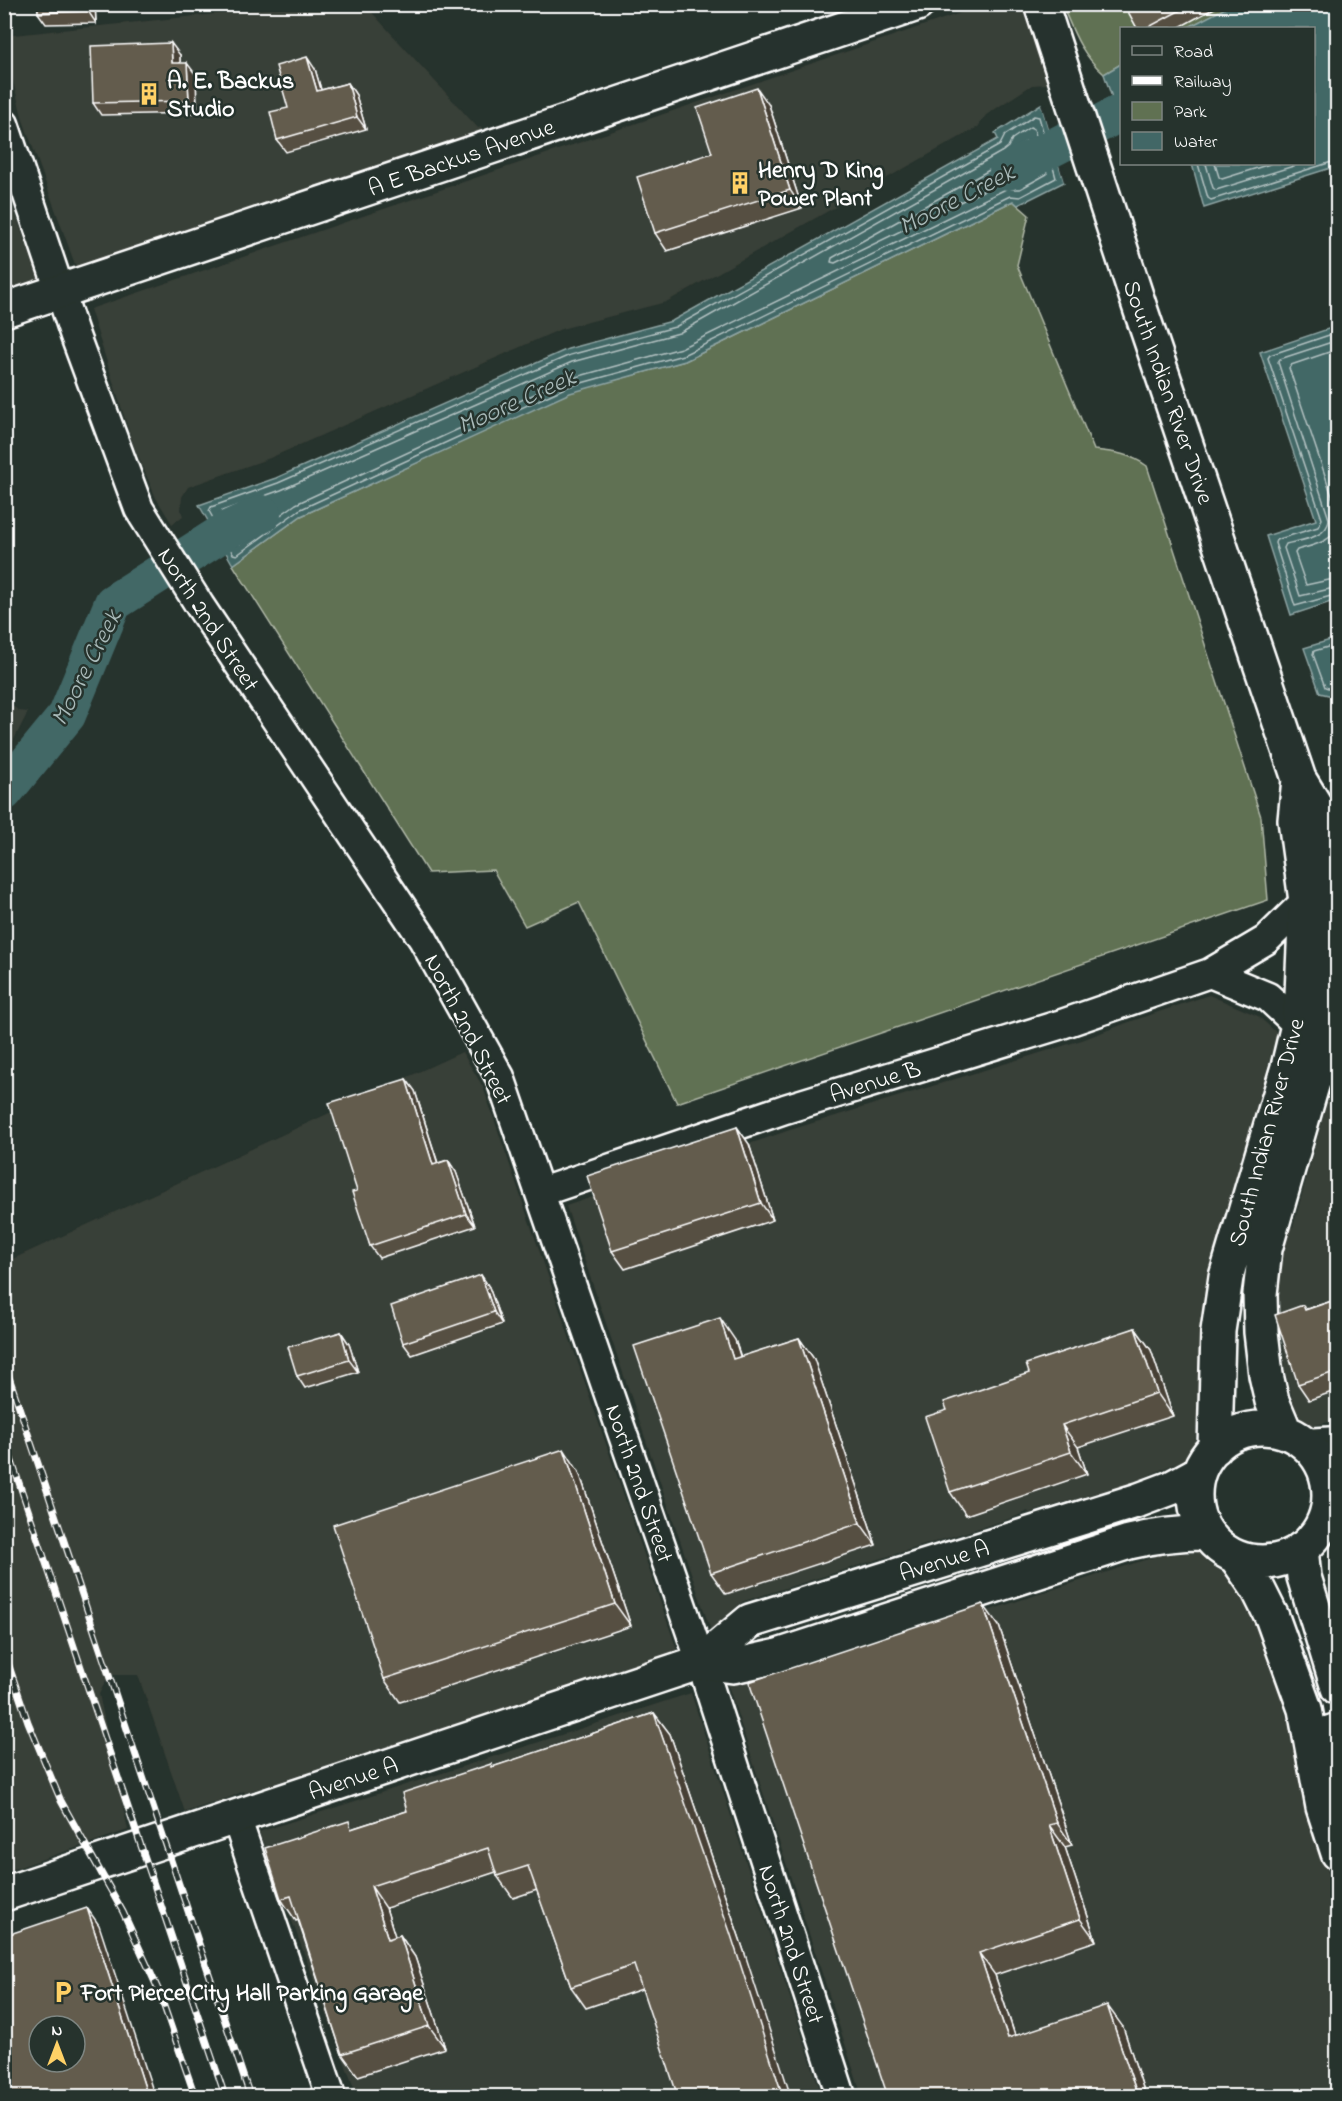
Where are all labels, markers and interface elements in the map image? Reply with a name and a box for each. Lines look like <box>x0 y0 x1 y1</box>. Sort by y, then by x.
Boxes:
legend <box>1120 27 1315 165</box>
text: Road <box>1174 40 1213 66</box>
place label: A. E. Backus Studio <box>167 65 294 128</box>
text: Railway <box>1174 70 1231 96</box>
building icon: A. E. Backus Studio <box>136 81 162 107</box>
text: Park <box>1174 100 1207 126</box>
street label: A E Backus Avenue <box>364 111 560 208</box>
text: Water <box>1174 130 1218 156</box>
place label: Henry D King Power Plant <box>758 154 884 217</box>
water label: Moore Creek <box>893 154 1024 246</box>
building icon: Henry D King Power Plant <box>727 170 753 196</box>
street label: South Indian River Drive <box>1112 276 1222 510</box>
water label: Moore Creek <box>452 359 584 446</box>
street label: North 2nd Street <box>147 542 267 699</box>
water label: Moore Creek <box>42 602 134 733</box>
street label: North 2nd Street <box>414 949 520 1112</box>
street label: South Indian River Drive <box>1221 1014 1316 1251</box>
street label: Avenue B <box>826 1053 926 1114</box>
street label: North 2nd Street <box>594 1400 681 1568</box>
street label: Avenue A <box>895 1532 994 1593</box>
street label: Avenue A <box>304 1749 403 1811</box>
street label: North 2nd Street <box>747 1861 832 2029</box>
place label: Fort Pierce City Hall Parking Garage <box>80 1977 424 2013</box>
parking icon: Fort Pierce City Hall Parking Garage <box>50 1979 76 2005</box>
north arrow <box>27 2014 87 2074</box>
text: N <box>52 2019 63 2043</box>

